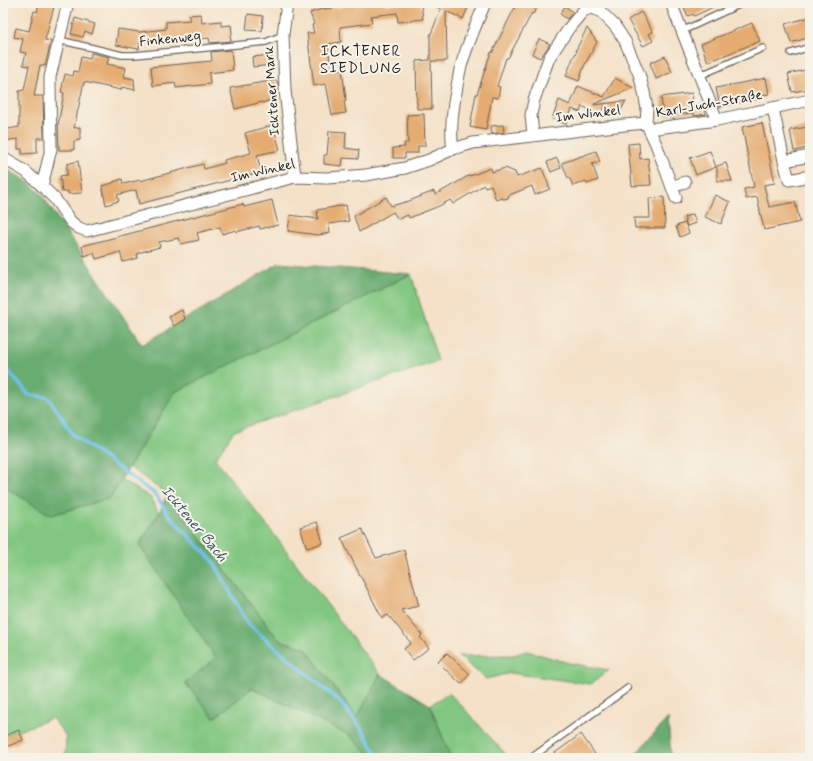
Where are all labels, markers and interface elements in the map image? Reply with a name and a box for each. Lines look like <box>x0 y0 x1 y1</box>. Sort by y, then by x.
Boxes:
street label: Finkenweg <box>138 27 202 52</box>
district label: ICKTENER SIEDLUNG <box>320 42 402 79</box>
street label: Icktener Mark <box>260 46 284 136</box>
street label: Karl-Juch-Straße <box>654 86 764 122</box>
street label: Im Winkel <box>555 101 621 127</box>
street label: Im Winkel <box>229 155 297 187</box>
water label: Icktener Bach <box>156 482 232 566</box>

